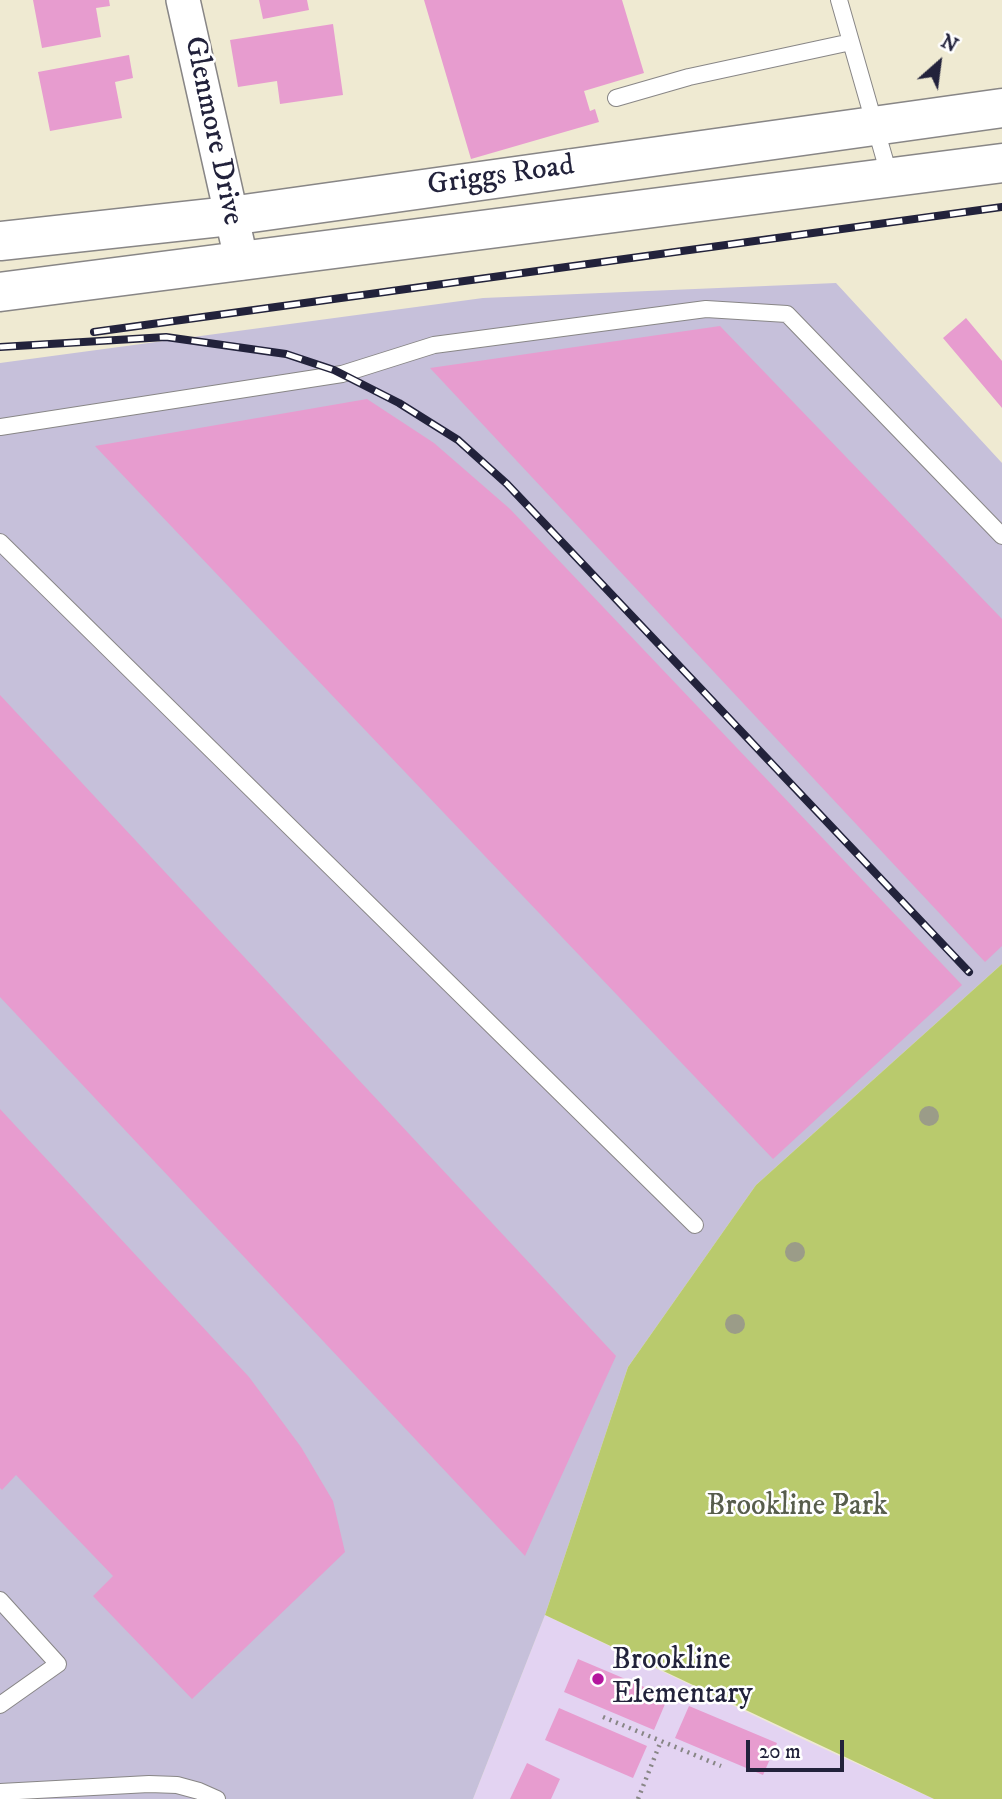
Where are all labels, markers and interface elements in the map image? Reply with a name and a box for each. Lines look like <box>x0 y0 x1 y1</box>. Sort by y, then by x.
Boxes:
north arrow <box>904 28 974 98</box>
text: N <box>937 30 961 58</box>
street label: Glenmore Drive <box>174 33 250 229</box>
street label: Griggs Road <box>425 149 577 205</box>
park label: Brookline Park <box>706 1490 888 1526</box>
place label: Brookline Elementary <box>612 1644 753 1714</box>
marker: Brookline Elementary <box>590 1671 606 1687</box>
scale bar <box>750 1726 848 1770</box>
text: 20 m <box>759 1739 801 1765</box>

